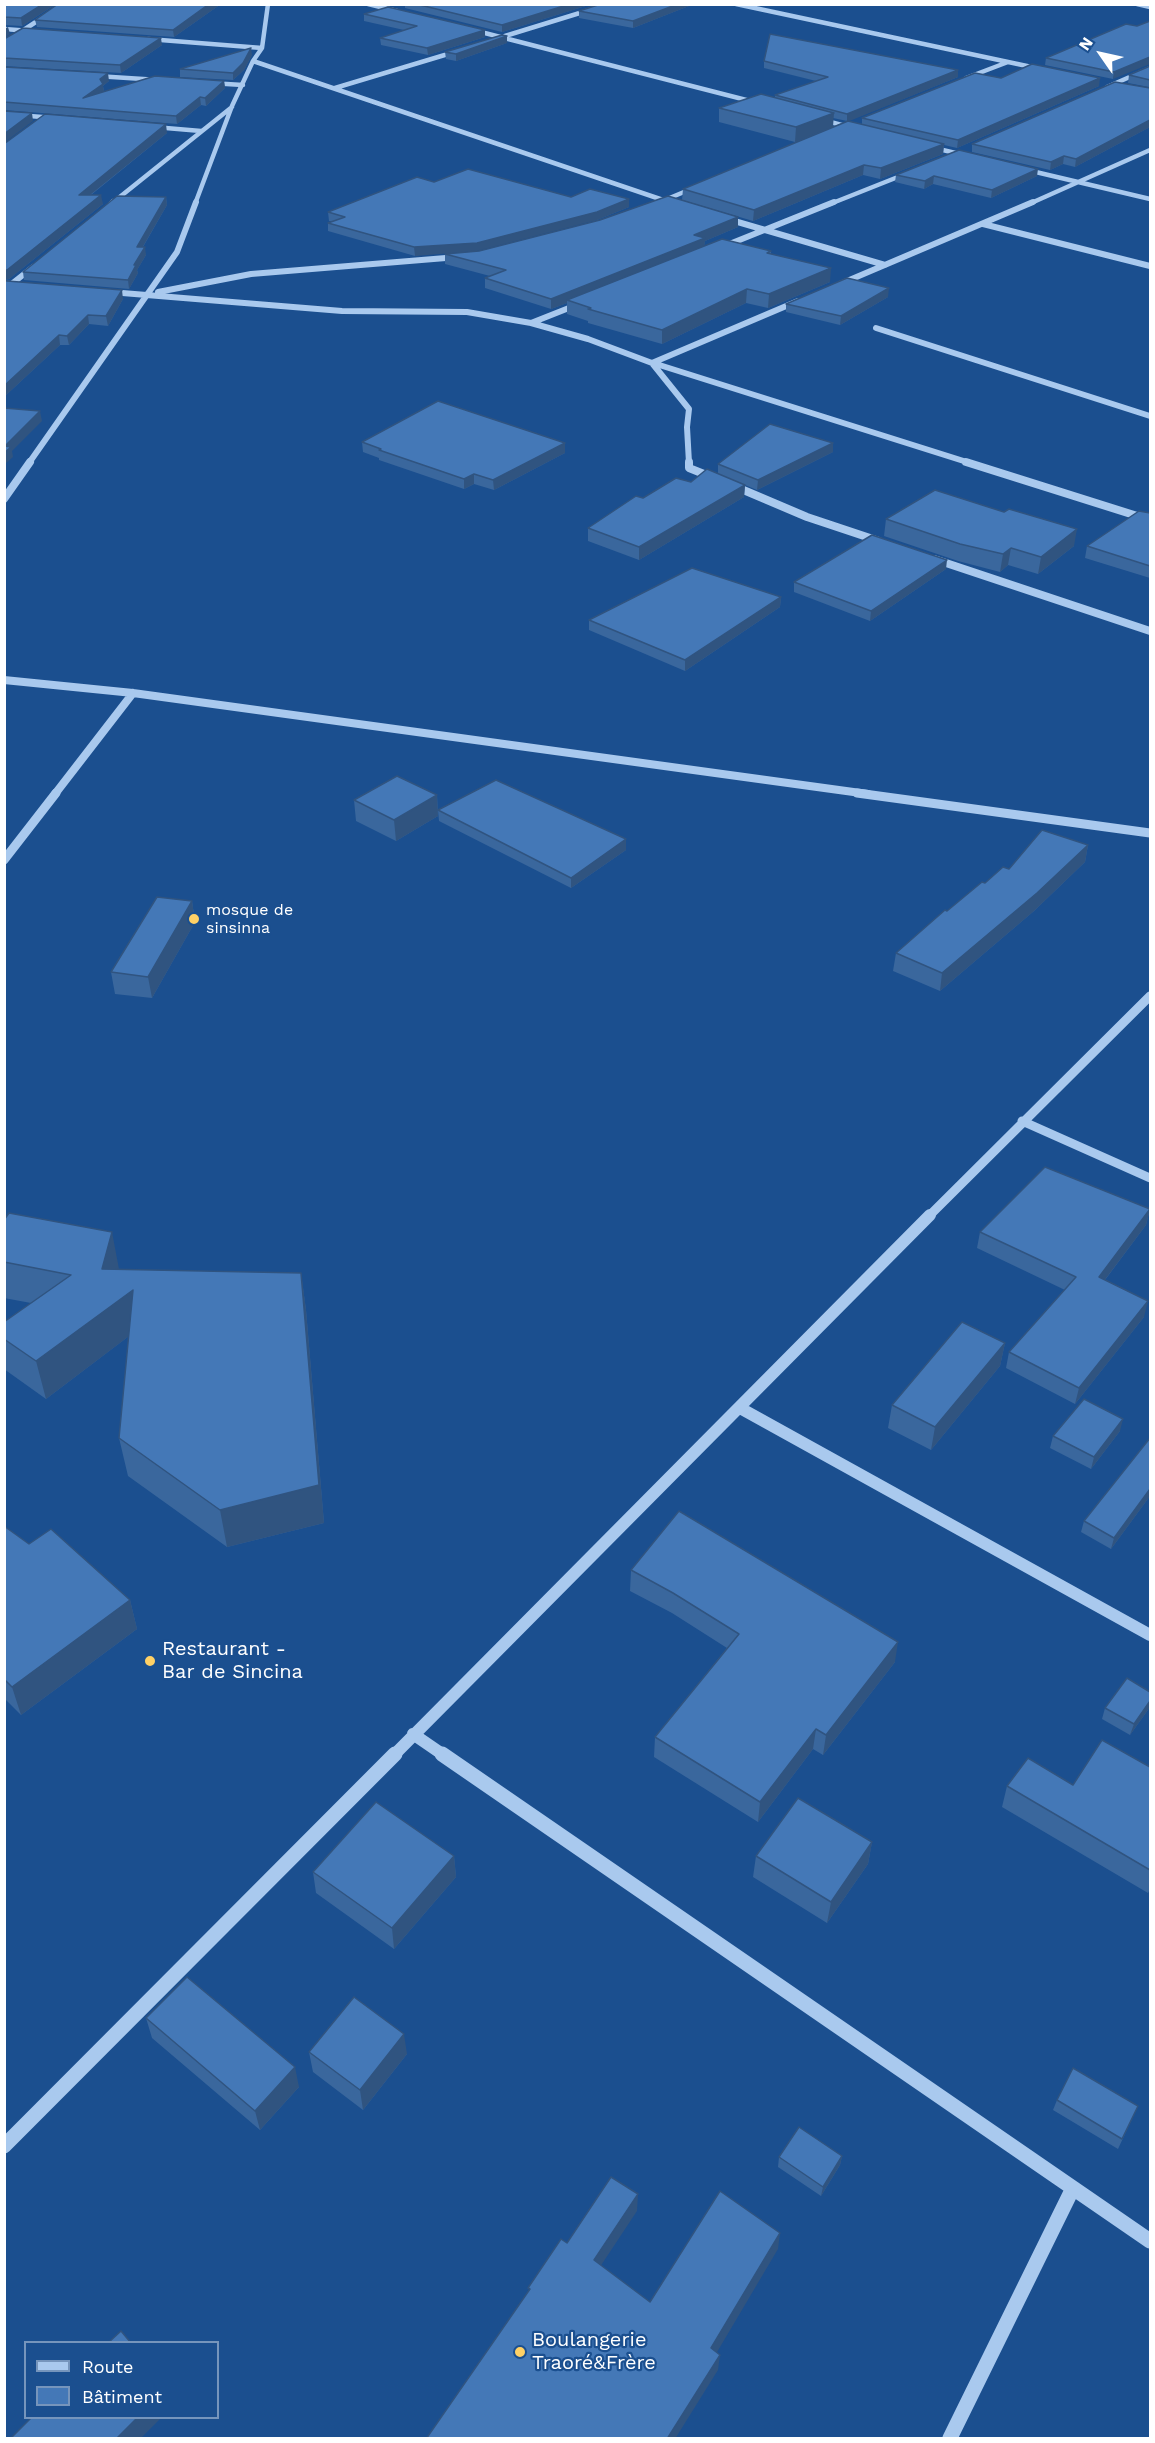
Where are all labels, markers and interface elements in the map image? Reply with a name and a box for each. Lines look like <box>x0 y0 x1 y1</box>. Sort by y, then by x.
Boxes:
north arrow <box>1071 24 1131 84</box>
text: N <box>1074 33 1097 54</box>
place label: mosque de sinsinna <box>206 900 293 938</box>
marker: mosque de sinsinna <box>187 912 201 926</box>
place label: Restaurant - Bar de Sincina <box>162 1637 303 1684</box>
marker: Restaurant - Bar de Sincina <box>143 1654 157 1668</box>
place label: Boulangerie Traoré&Frère <box>532 2328 656 2375</box>
legend <box>24 2341 219 2419</box>
marker: Boulangerie Traoré&Frère <box>513 2345 527 2359</box>
text: Route <box>82 2356 134 2377</box>
text: Bâtiment <box>82 2386 162 2407</box>

